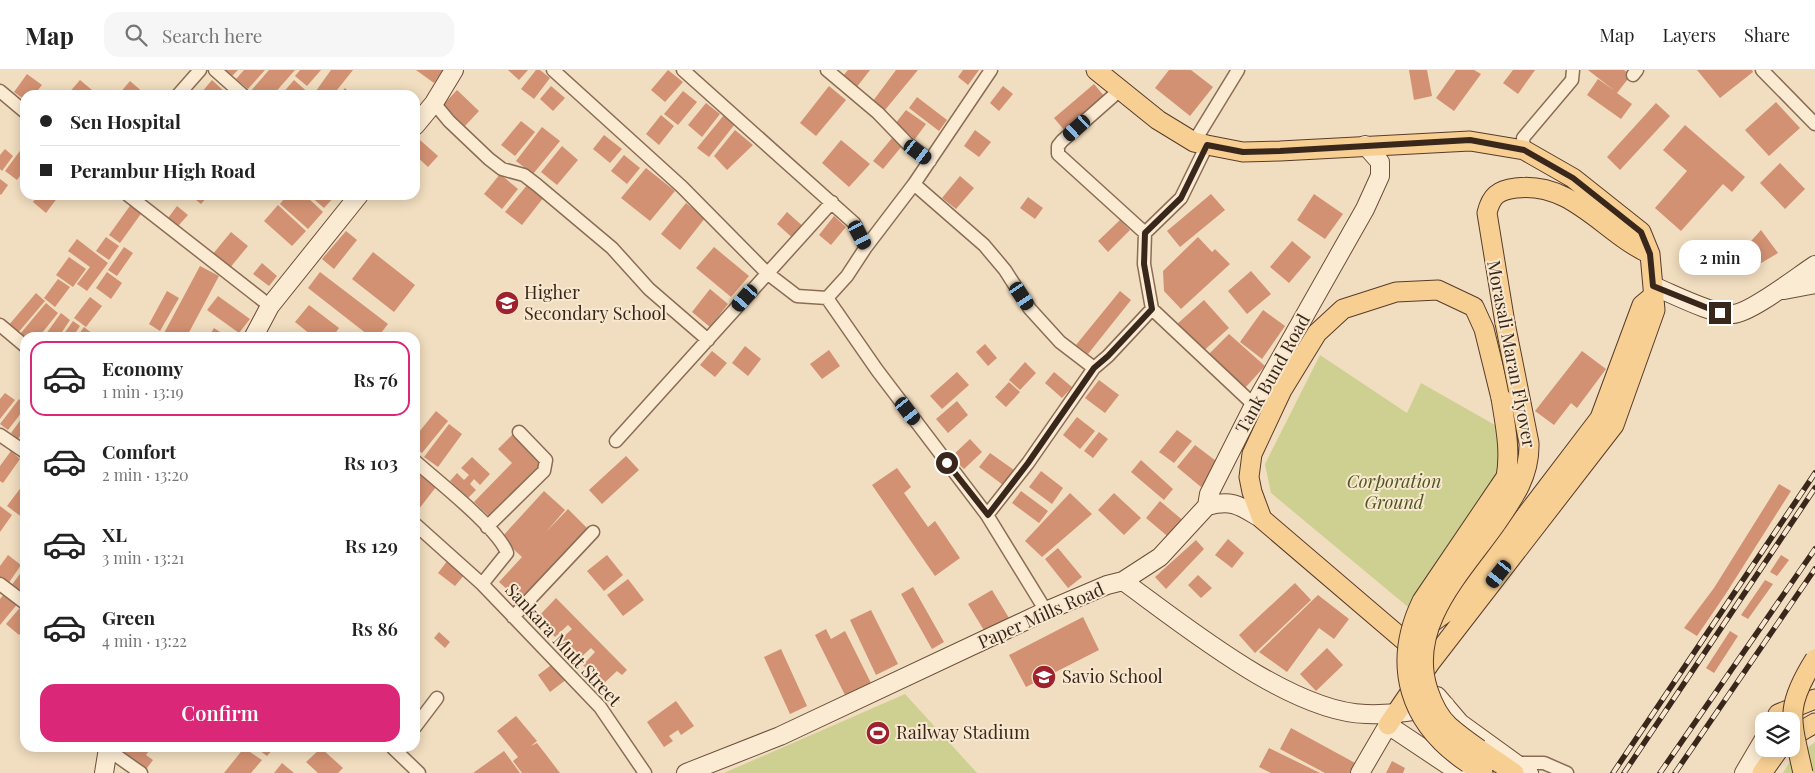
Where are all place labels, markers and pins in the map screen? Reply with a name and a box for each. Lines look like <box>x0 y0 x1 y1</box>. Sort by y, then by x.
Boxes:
place label: Higher Secondary School <box>524 280 666 325</box>
school or university icon: Higher Secondary School <box>494 290 520 316</box>
school or university icon: Savio School <box>1031 664 1057 690</box>
place label: Savio School <box>1062 664 1163 688</box>
sports icon: Railway Stadium <box>865 720 891 746</box>
place label: Railway Stadium <box>896 720 1030 744</box>

